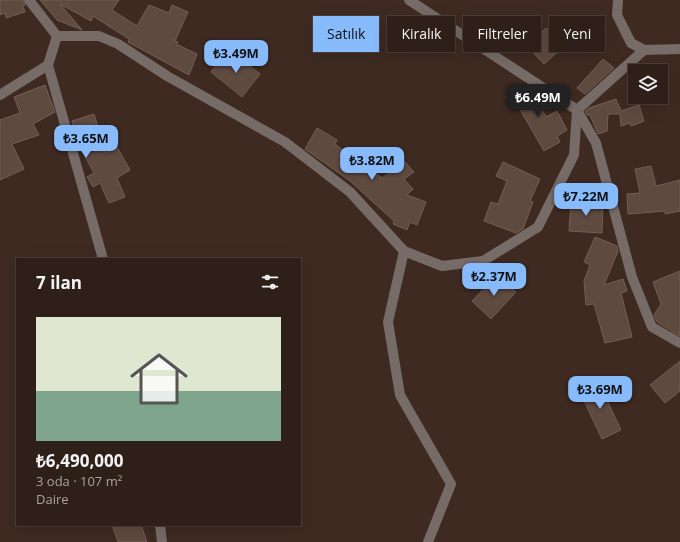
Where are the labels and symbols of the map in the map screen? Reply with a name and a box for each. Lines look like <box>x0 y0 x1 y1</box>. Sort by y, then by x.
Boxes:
pin: ₺3.49M <box>203 40 269 74</box>
pin: ₺6.49M <box>505 84 571 118</box>
pin: ₺3.65M <box>53 125 119 159</box>
pin: ₺3.82M <box>339 147 405 181</box>
pin: ₺7.22M <box>553 183 619 217</box>
pin: ₺2.37M <box>461 263 527 297</box>
pin: ₺3.69M <box>567 376 633 410</box>

